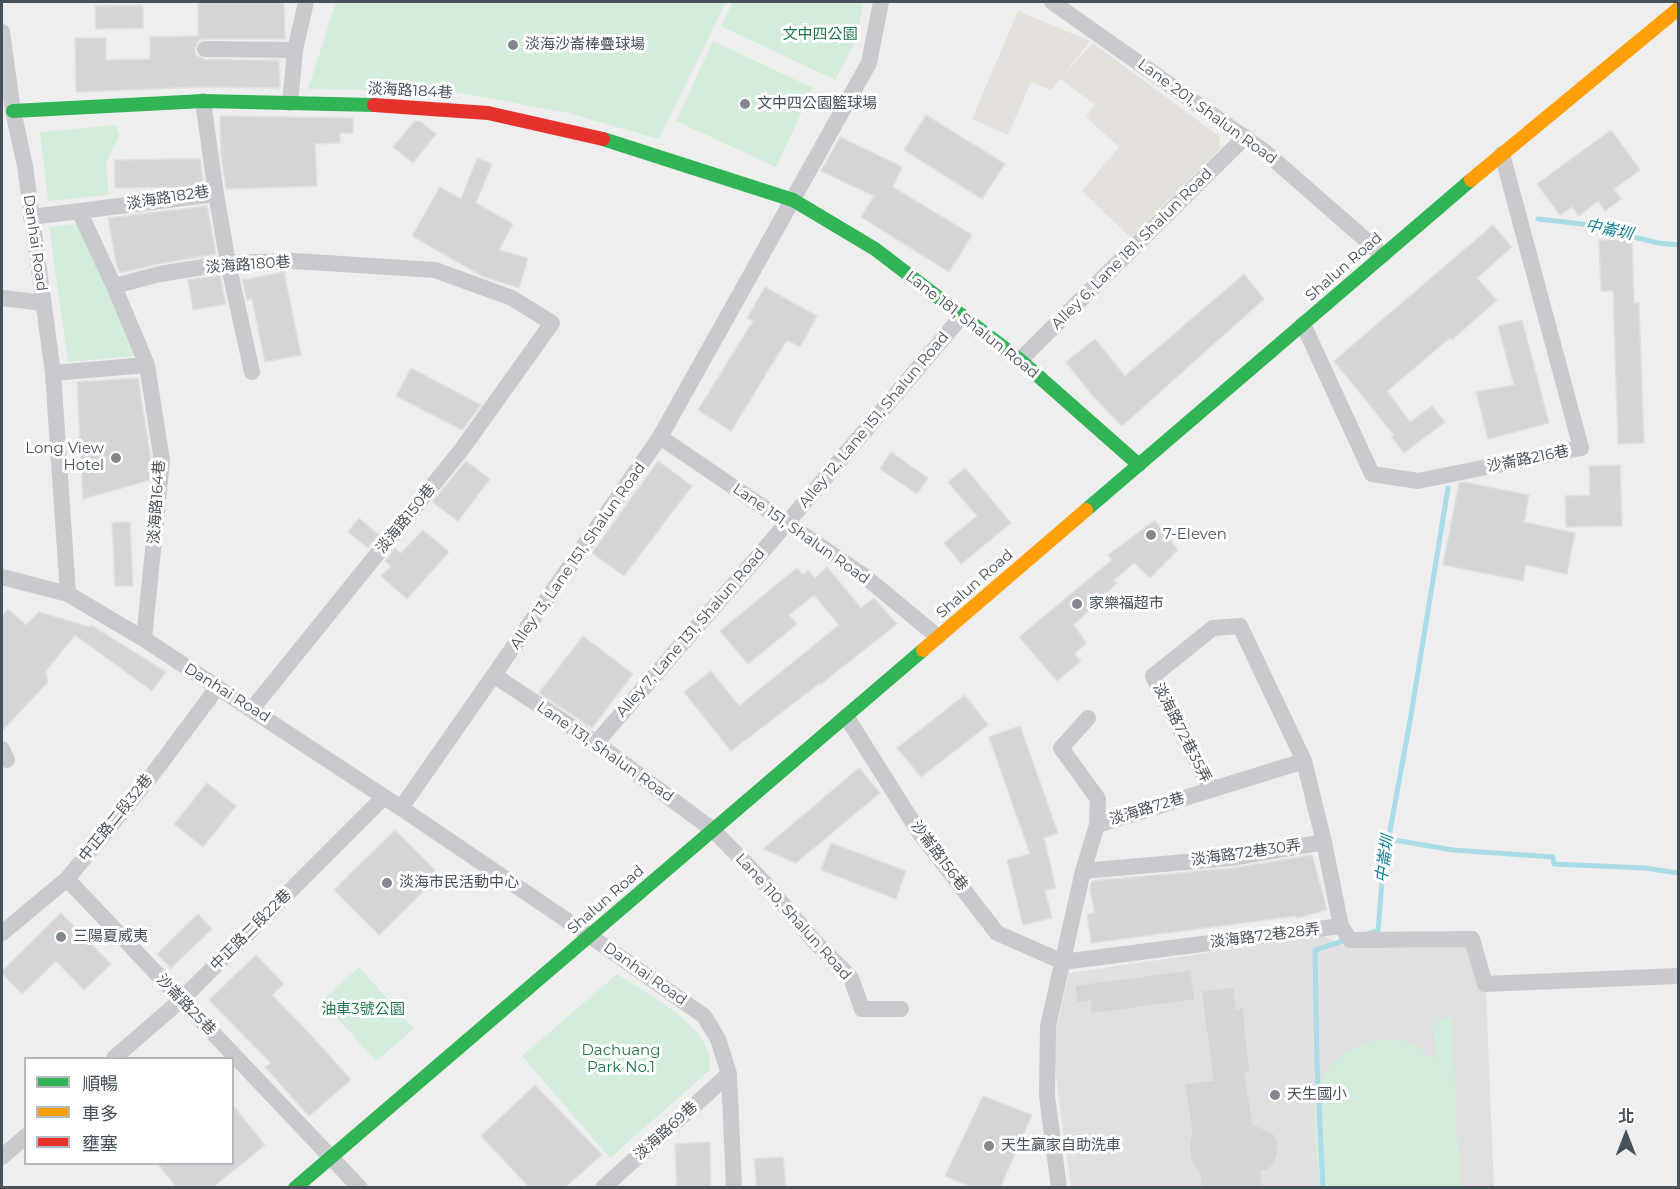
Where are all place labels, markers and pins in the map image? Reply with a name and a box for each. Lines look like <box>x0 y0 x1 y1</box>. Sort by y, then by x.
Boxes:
place label: 淡海沙崙棒疊球場 <box>525 36 645 54</box>
marker: 淡海沙崙棒疊球場 <box>506 38 520 52</box>
place label: 文中四公園籃球場 <box>757 95 877 113</box>
marker: 文中四公園籃球場 <box>738 97 752 111</box>
place label: Long View Hotel <box>25 440 104 475</box>
marker: Long View Hotel <box>109 451 123 465</box>
place label: 7-Eleven <box>1163 526 1227 544</box>
marker: 7-Eleven <box>1144 528 1158 542</box>
place label: 家樂福超市 <box>1089 595 1164 613</box>
marker: 家樂福超市 <box>1070 597 1084 611</box>
place label: 淡海市民活動中心 <box>399 874 519 892</box>
marker: 淡海市民活動中心 <box>380 876 394 890</box>
place label: 三陽夏威夷 <box>73 928 148 946</box>
marker: 三陽夏威夷 <box>54 930 68 944</box>
place label: 天生國小 <box>1287 1086 1347 1104</box>
marker: 天生國小 <box>1268 1088 1282 1102</box>
place label: 天生贏家自助洗車 <box>1001 1137 1121 1155</box>
marker: 天生贏家自助洗車 <box>982 1139 996 1153</box>

